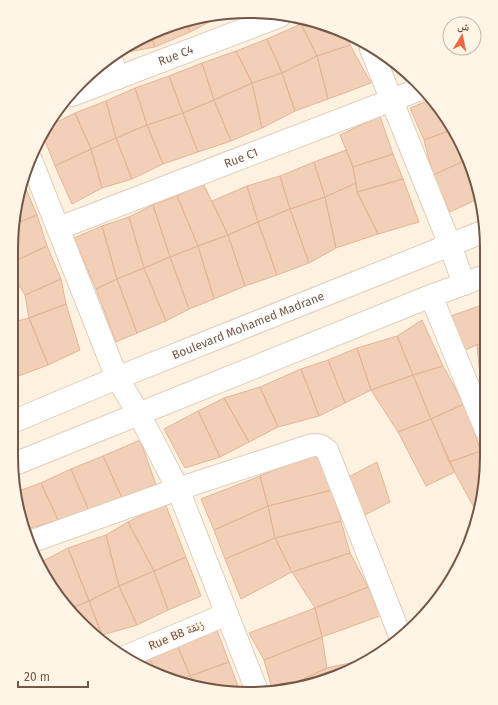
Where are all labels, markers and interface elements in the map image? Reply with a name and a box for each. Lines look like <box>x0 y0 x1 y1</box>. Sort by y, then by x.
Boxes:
north arrow <box>442 16 482 56</box>
text: ش <box>457 19 471 35</box>
street label: Rue C4 <box>156 42 196 69</box>
street label: Rue C1 <box>222 145 260 171</box>
street label: Boulevard Mohamed Madrane <box>170 289 326 362</box>
street label: Rue B8 زنقة <box>146 617 206 653</box>
scale bar <box>18 663 88 689</box>
text: 20 m <box>24 670 50 684</box>

